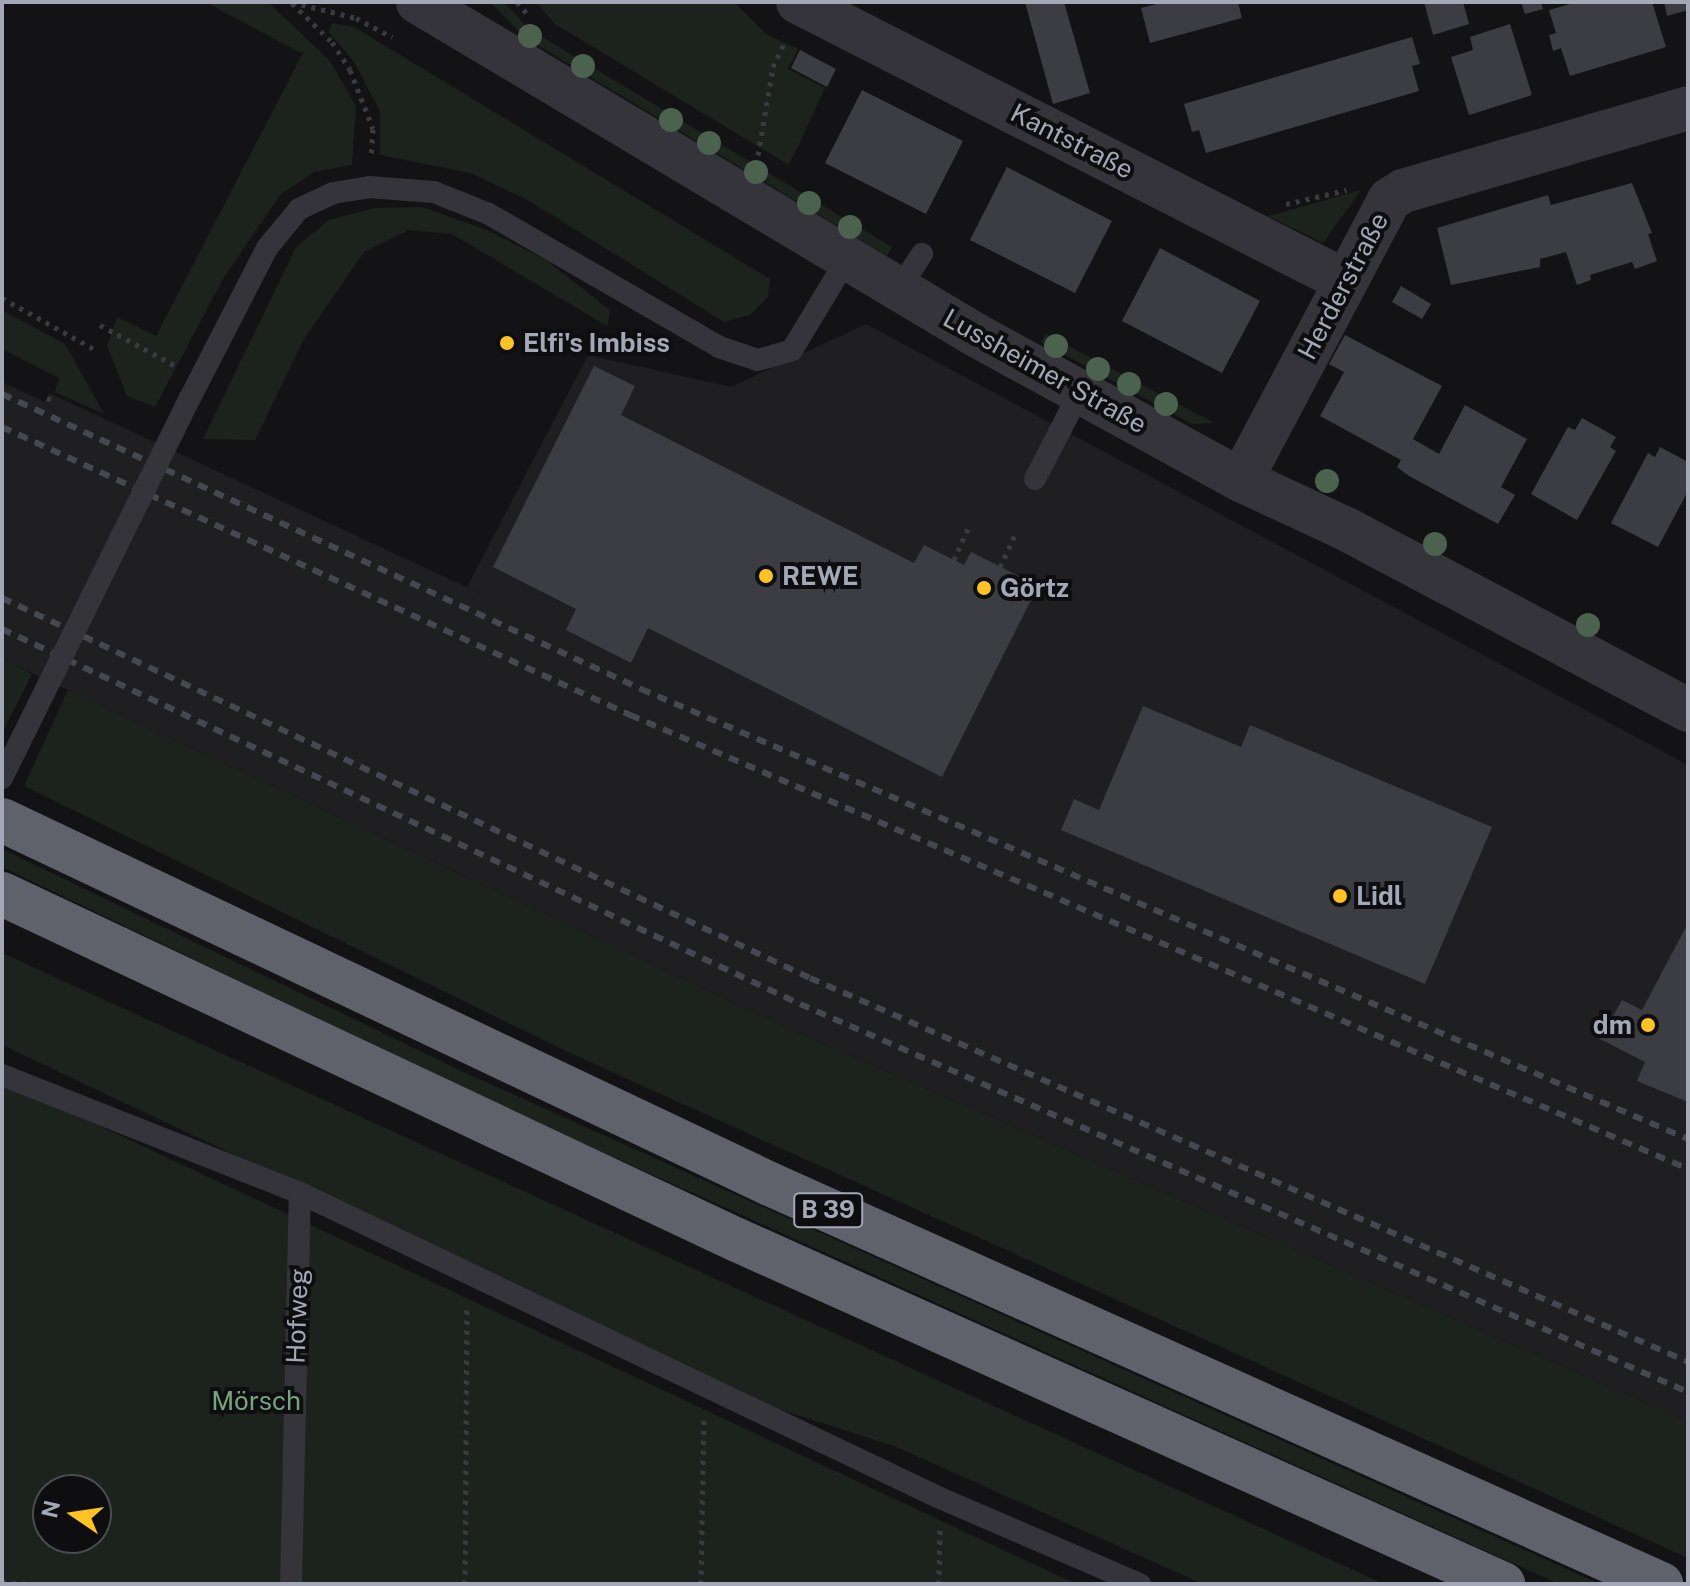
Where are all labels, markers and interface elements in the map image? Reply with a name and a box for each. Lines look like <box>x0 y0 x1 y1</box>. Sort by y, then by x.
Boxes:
street label: Kantstraße <box>1005 97 1139 185</box>
street label: Herderstraße <box>1291 207 1395 365</box>
street label: Lussheimer Straße <box>938 302 1152 440</box>
place label: Elfi's Imbiss <box>523 327 670 359</box>
marker: Elfi's Imbiss <box>498 334 516 352</box>
place label: REWE <box>782 560 858 592</box>
marker: REWE <box>757 567 775 585</box>
place label: Görtz <box>1000 572 1069 604</box>
marker: Görtz <box>975 579 993 597</box>
place label: Lidl <box>1356 880 1402 912</box>
marker: Lidl <box>1331 887 1349 905</box>
place label: dm <box>1593 1009 1632 1041</box>
marker: dm <box>1639 1016 1657 1034</box>
road number: B 39 <box>792 1190 864 1230</box>
street label: Hofweg <box>280 1268 314 1364</box>
park label: Mörsch <box>211 1385 301 1417</box>
north arrow <box>32 1474 112 1554</box>
text: N <box>36 1498 65 1520</box>

